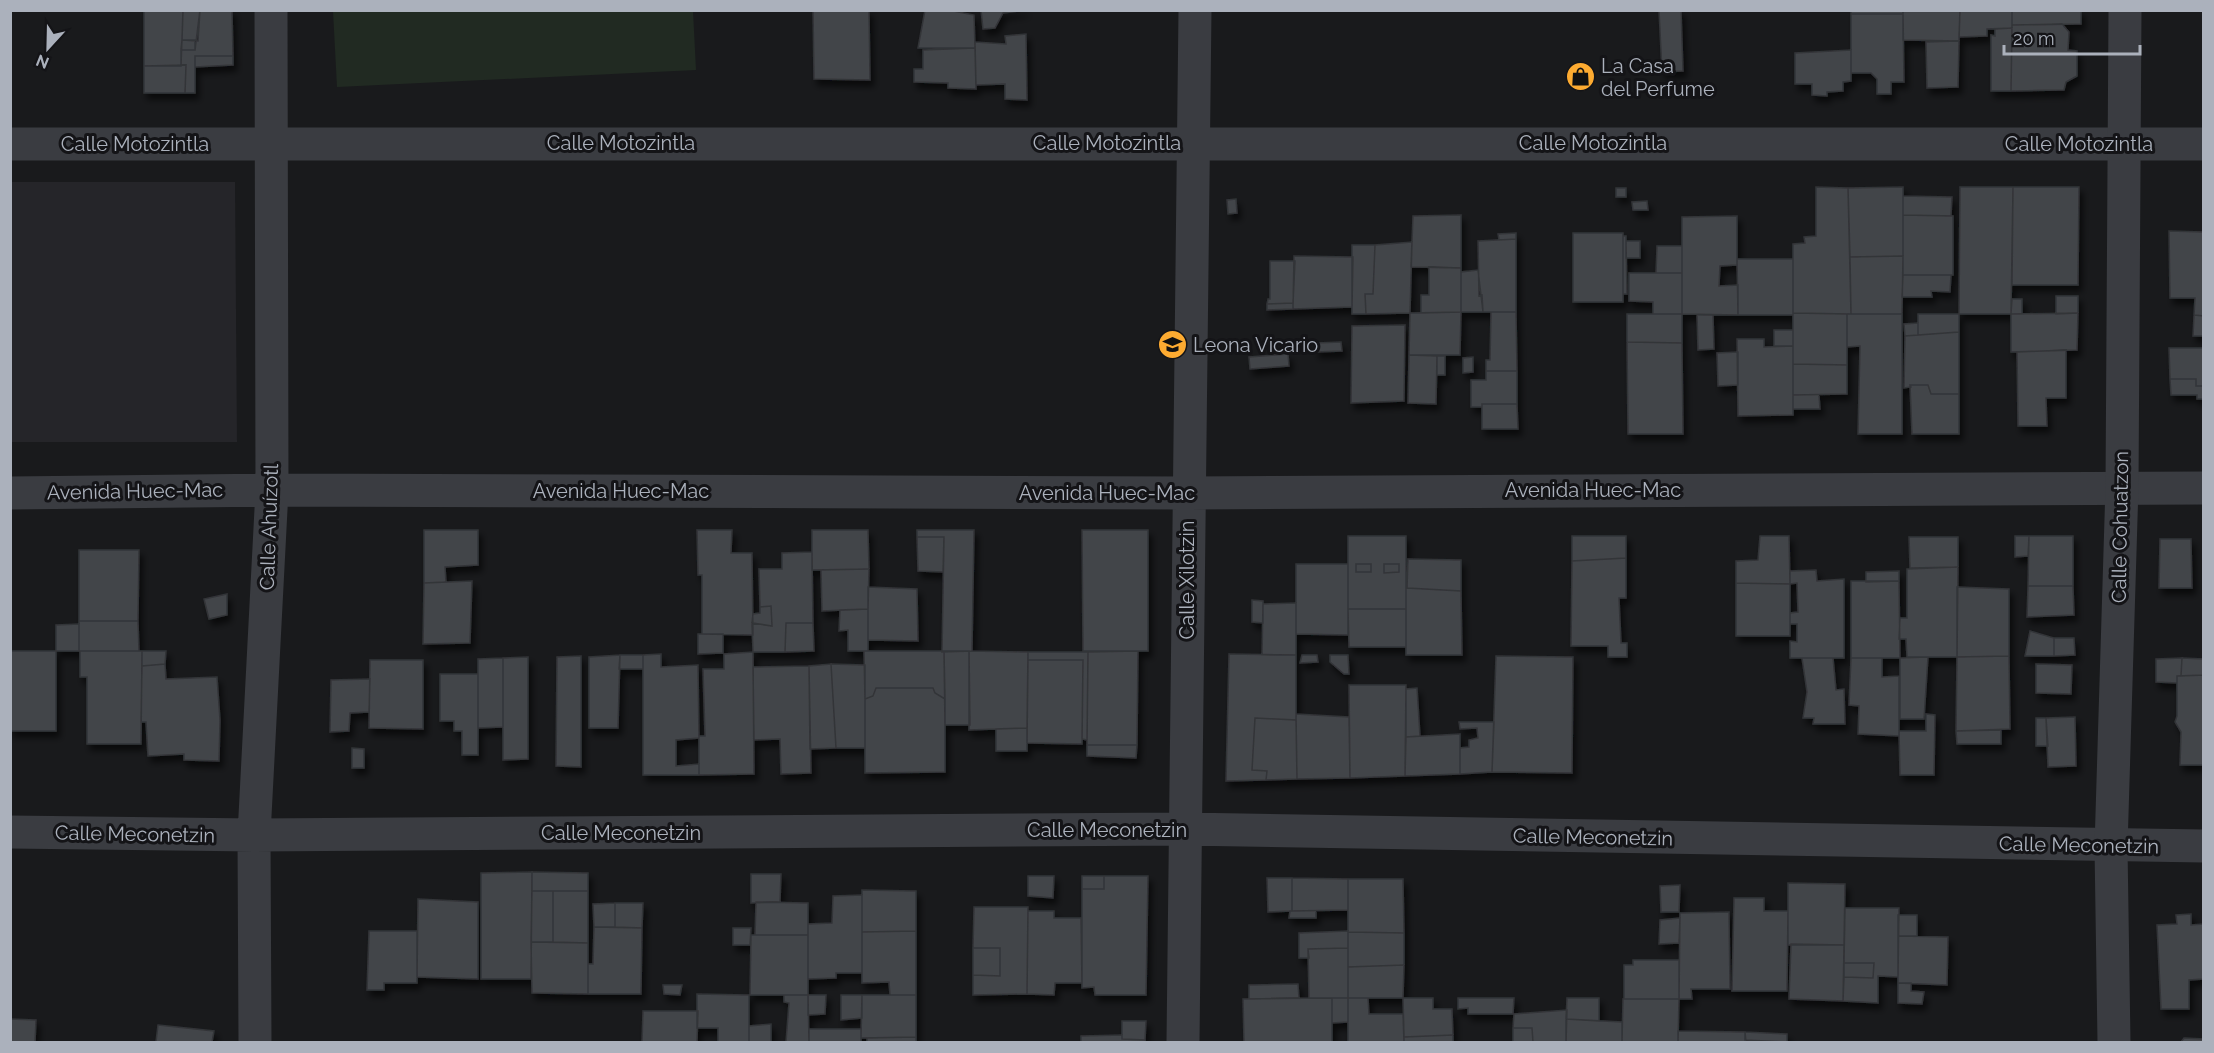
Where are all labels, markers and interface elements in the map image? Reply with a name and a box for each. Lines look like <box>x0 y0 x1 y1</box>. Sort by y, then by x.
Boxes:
north arrow <box>18 18 78 78</box>
scale bar <box>2004 18 2140 56</box>
text: 20 m <box>2013 28 2055 49</box>
text: N <box>33 50 52 73</box>
place label: La Casa del Perfume <box>1601 54 1715 101</box>
shop icon: La Casa del Perfume <box>1564 61 1596 93</box>
street label: Calle Motozintla <box>547 131 695 155</box>
street label: Calle Motozintla <box>1033 131 1181 155</box>
street label: Calle Motozintla <box>1519 131 1667 155</box>
street label: Calle Motozintla <box>61 132 209 156</box>
street label: Calle Motozintla <box>2005 132 2153 156</box>
school or university icon: Leona Vicario <box>1156 329 1188 361</box>
place label: Leona Vicario <box>1193 333 1318 357</box>
street label: Calle Cohuatzon <box>2107 451 2133 603</box>
street label: Calle Ahuízotl <box>255 463 283 591</box>
street label: Avenida Huec-Mac <box>47 477 223 505</box>
street label: Avenida Huec-Mac <box>1505 478 1681 502</box>
street label: Avenida Huec-Mac <box>533 479 709 503</box>
street label: Avenida Huec-Mac <box>1019 481 1195 505</box>
street label: Calle Xilotzin <box>1175 521 1199 639</box>
street label: Calle Meconetzin <box>1027 818 1187 842</box>
street label: Calle Meconetzin <box>55 821 215 847</box>
street label: Calle Meconetzin <box>541 821 701 845</box>
street label: Calle Meconetzin <box>1513 824 1673 850</box>
street label: Calle Meconetzin <box>1999 832 2159 858</box>

